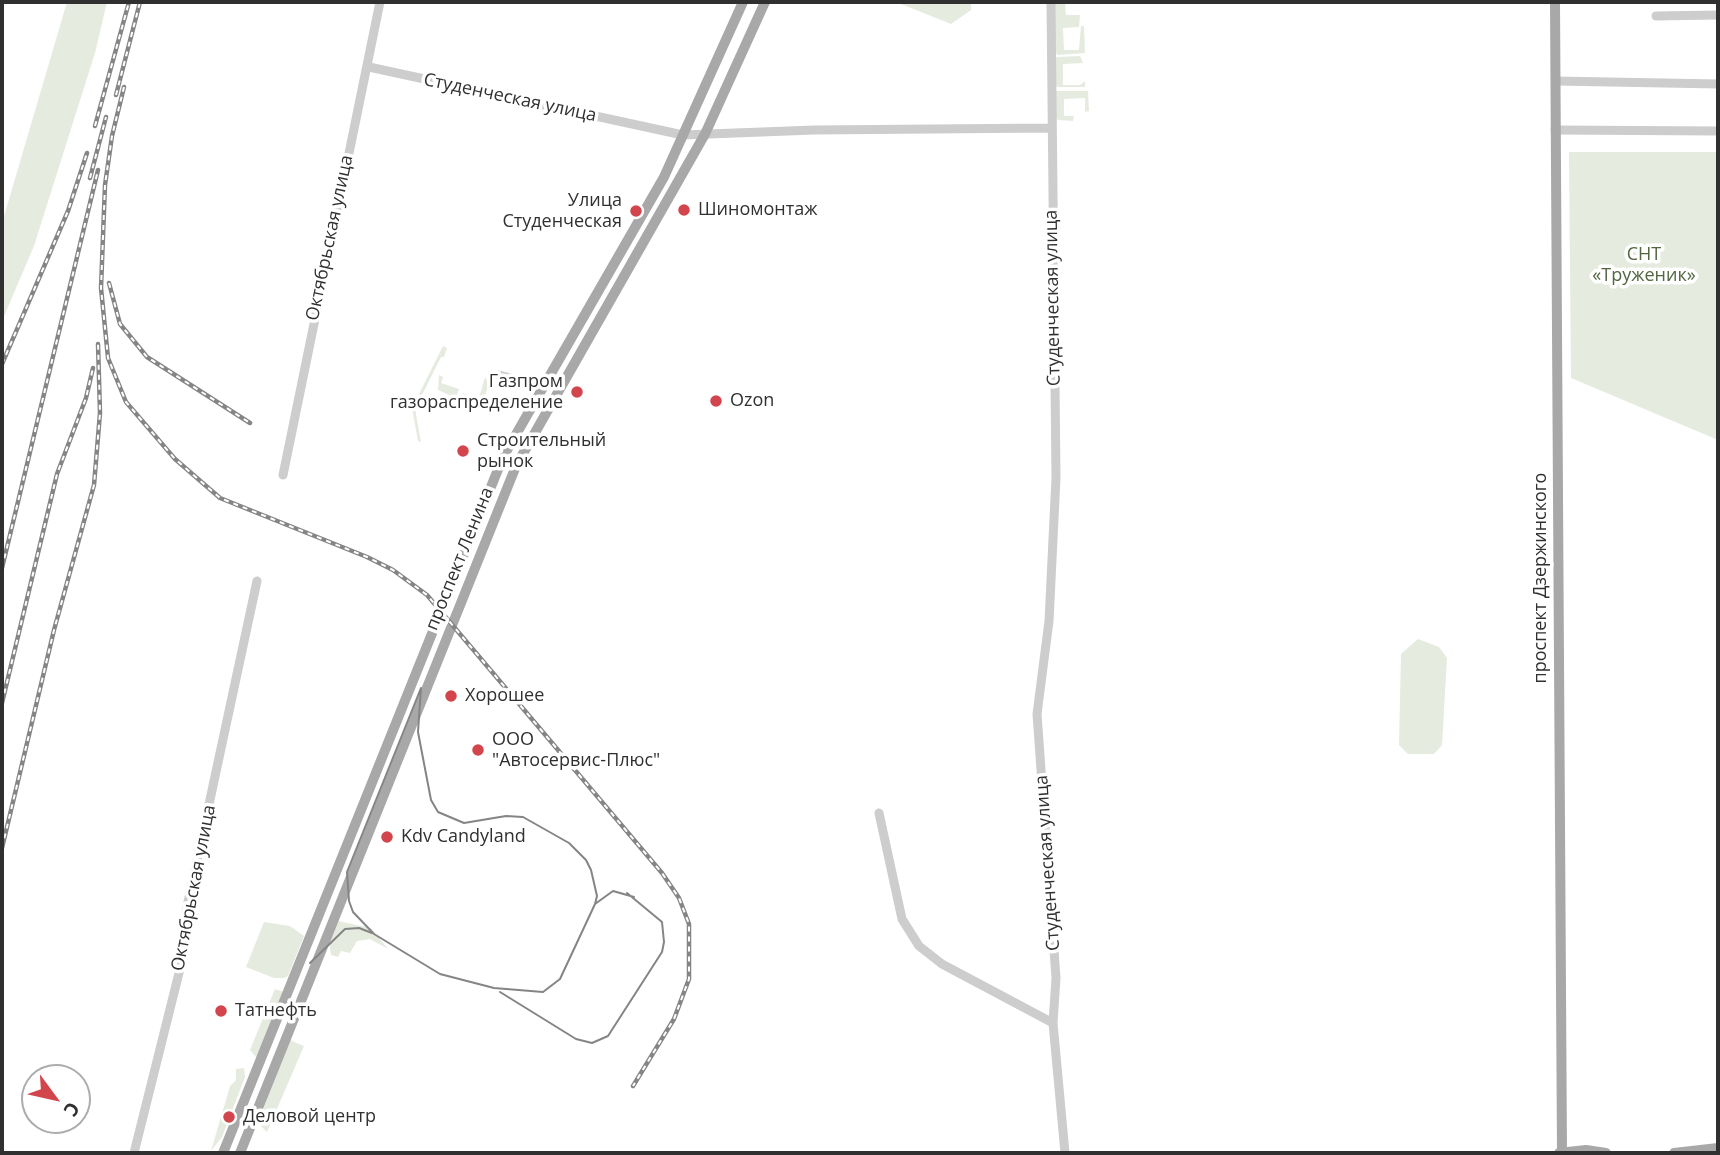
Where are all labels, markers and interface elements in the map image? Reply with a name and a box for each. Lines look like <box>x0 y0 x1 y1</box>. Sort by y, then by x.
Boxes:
street label: Студенческая улица <box>422 69 598 127</box>
street label: Октябрьская улица <box>302 153 358 323</box>
place label: Улица Студенческая <box>502 190 622 232</box>
place label: Шиномонтаж <box>698 199 817 221</box>
marker: Шиномонтаж <box>676 202 692 218</box>
marker: Улица Студенческая <box>628 203 644 219</box>
street label: Студенческая улица <box>1041 210 1065 386</box>
park label: СНТ «Труженик» <box>1592 244 1696 286</box>
place label: Газпром газораспределение <box>390 371 563 414</box>
marker: Газпром газораспределение <box>569 384 585 400</box>
place label: Ozon <box>730 390 774 412</box>
marker: Ozon <box>708 393 724 409</box>
place label: Строительный рынок <box>477 430 606 472</box>
marker: Строительный рынок <box>455 443 471 459</box>
street label: проспект Дзержинского <box>1530 473 1552 683</box>
street label: проспект Ленина <box>421 484 499 634</box>
place label: Хорошее <box>465 685 544 707</box>
marker: Хорошее <box>443 688 459 704</box>
place label: ООО "Автосервис-Плюс" <box>492 729 660 772</box>
marker: ООО "Автосервис-Плюс" <box>470 742 486 758</box>
street label: Студенческая улица <box>1031 774 1065 952</box>
street label: Октябрьская улица <box>167 803 221 973</box>
place label: Kdv Candyland <box>401 826 526 848</box>
marker: Kdv Candyland <box>379 829 395 845</box>
place label: Татнефть <box>235 1000 317 1022</box>
marker: Татнефть <box>213 1003 229 1019</box>
north arrow <box>21 1064 91 1134</box>
text: С <box>58 1097 86 1121</box>
place label: Деловой центр <box>243 1106 376 1128</box>
marker: Деловой центр <box>221 1109 237 1125</box>

